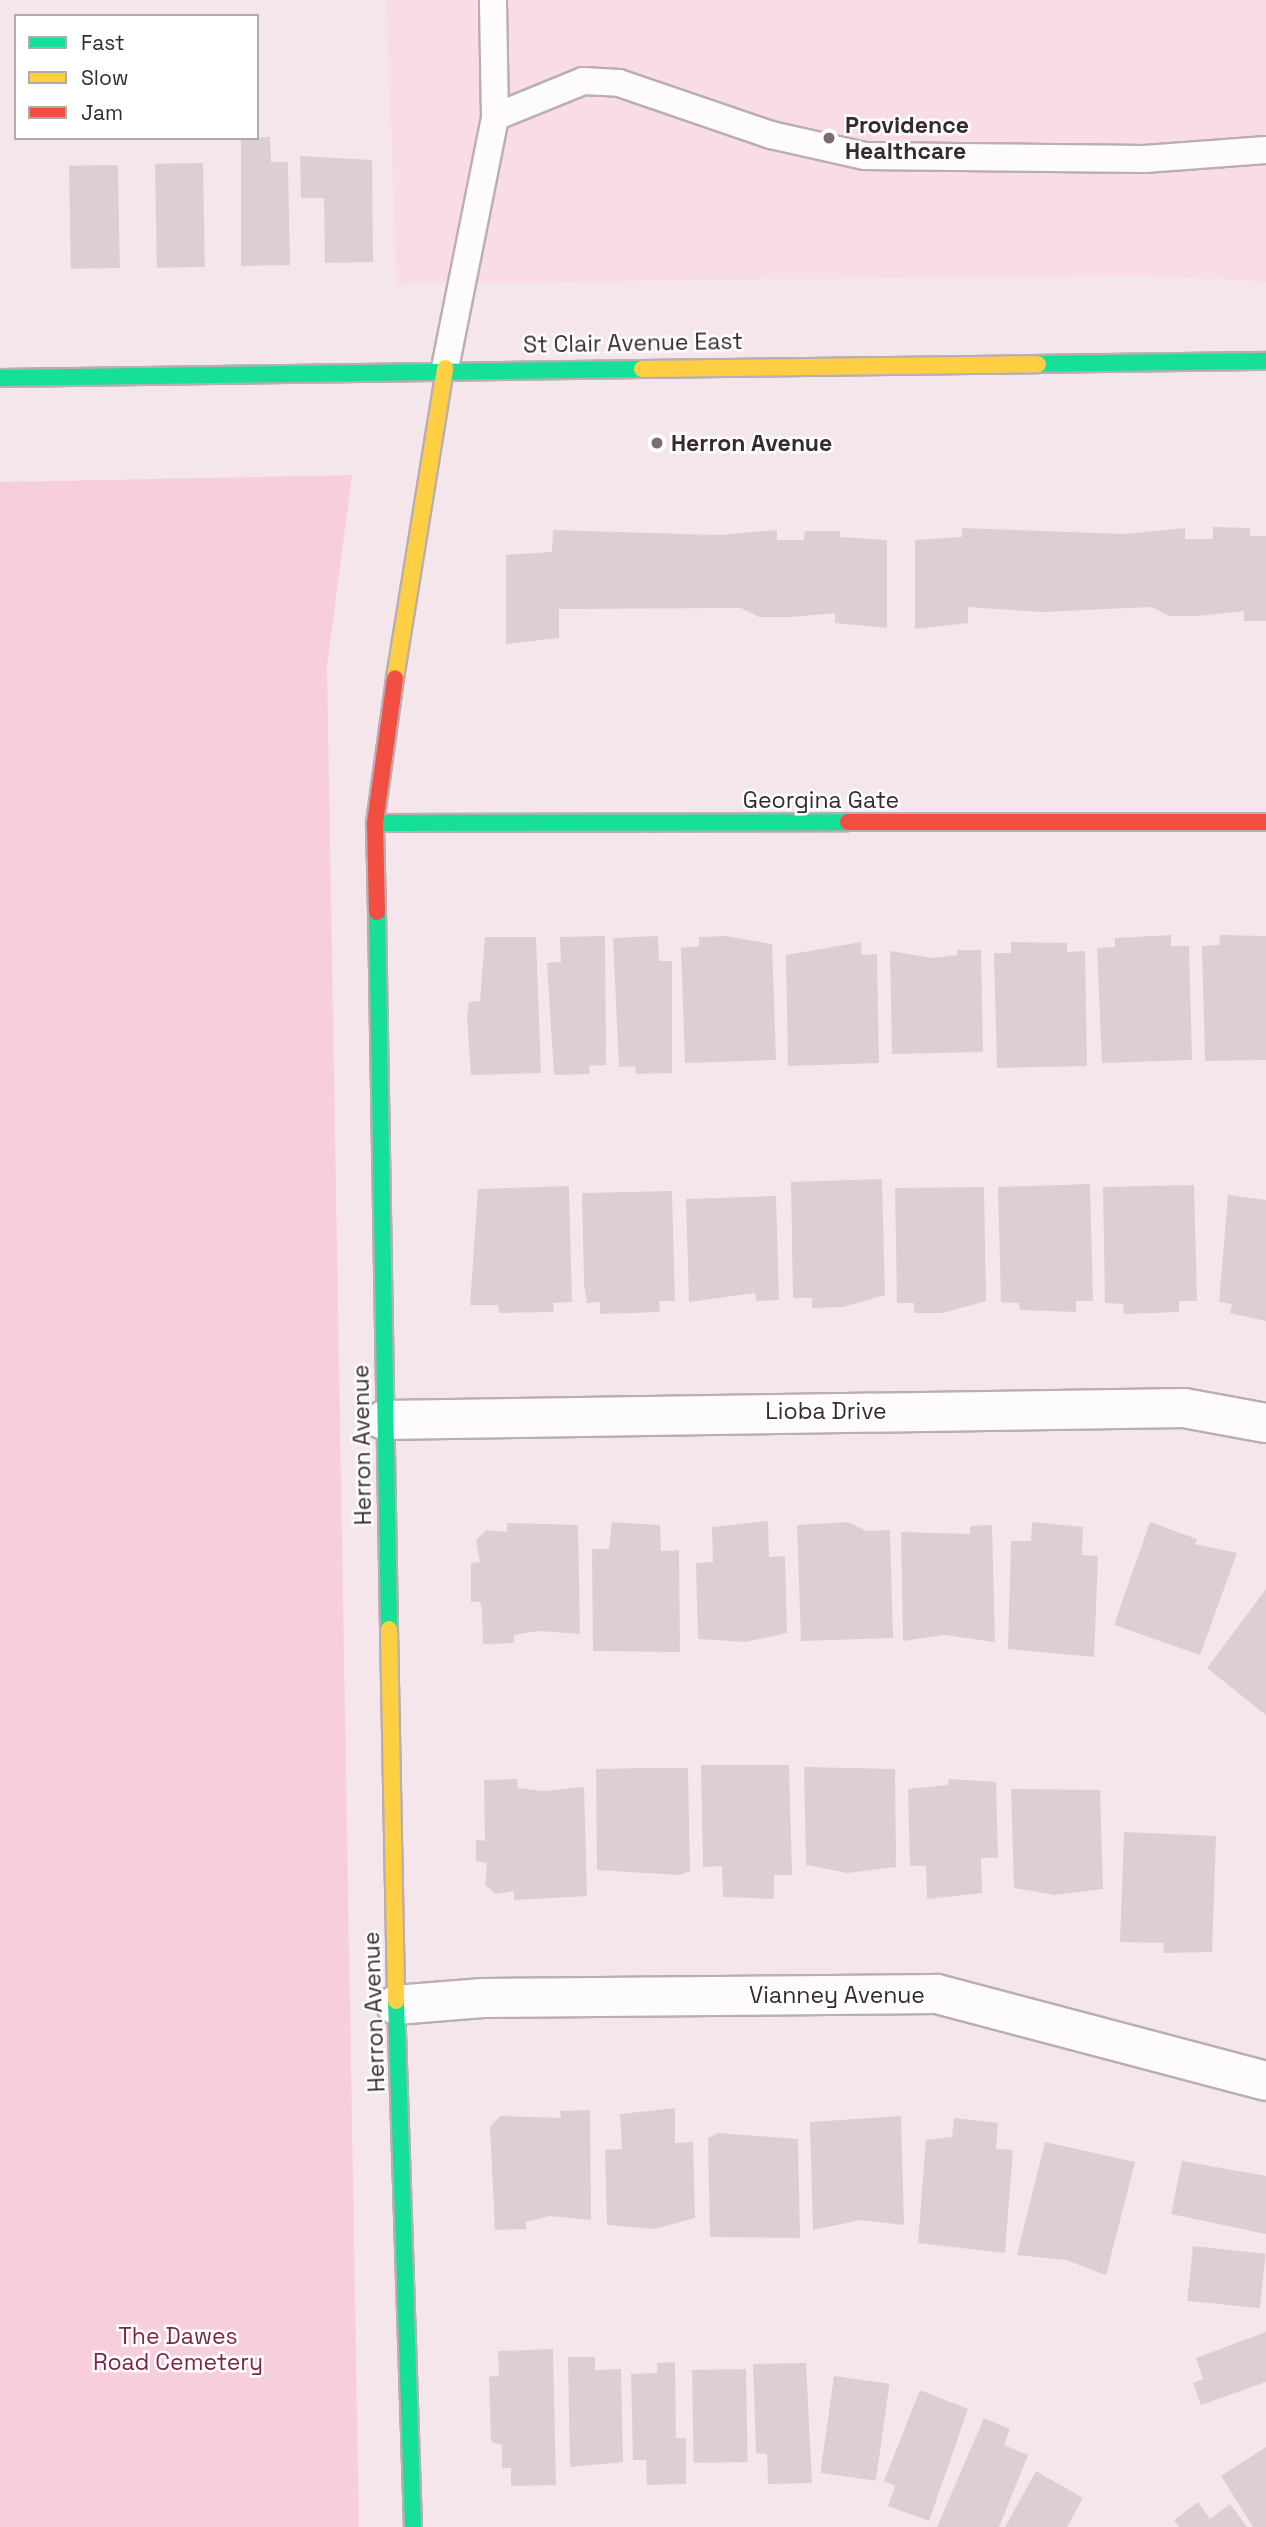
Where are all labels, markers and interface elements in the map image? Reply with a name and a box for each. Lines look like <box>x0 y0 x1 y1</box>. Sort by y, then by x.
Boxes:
legend <box>14 14 259 140</box>
text: Fast <box>81 29 125 56</box>
text: Slow <box>81 64 129 91</box>
text: Jam <box>81 99 123 126</box>
place label: Providence Healthcare <box>845 111 969 165</box>
marker: Providence Healthcare <box>819 128 839 148</box>
street label: St Clair Avenue East <box>523 327 743 359</box>
place label: Herron Avenue <box>671 429 833 457</box>
marker: Herron Avenue <box>649 435 665 451</box>
street label: Georgina Gate <box>743 786 899 814</box>
street label: Herron Avenue <box>347 1364 377 1526</box>
street label: Lioba Drive <box>765 1397 887 1425</box>
street label: Herron Avenue <box>357 1931 391 2093</box>
street label: Vianney Avenue <box>749 1981 925 2009</box>
park label: The Dawes Road Cemetery <box>93 2322 263 2376</box>

